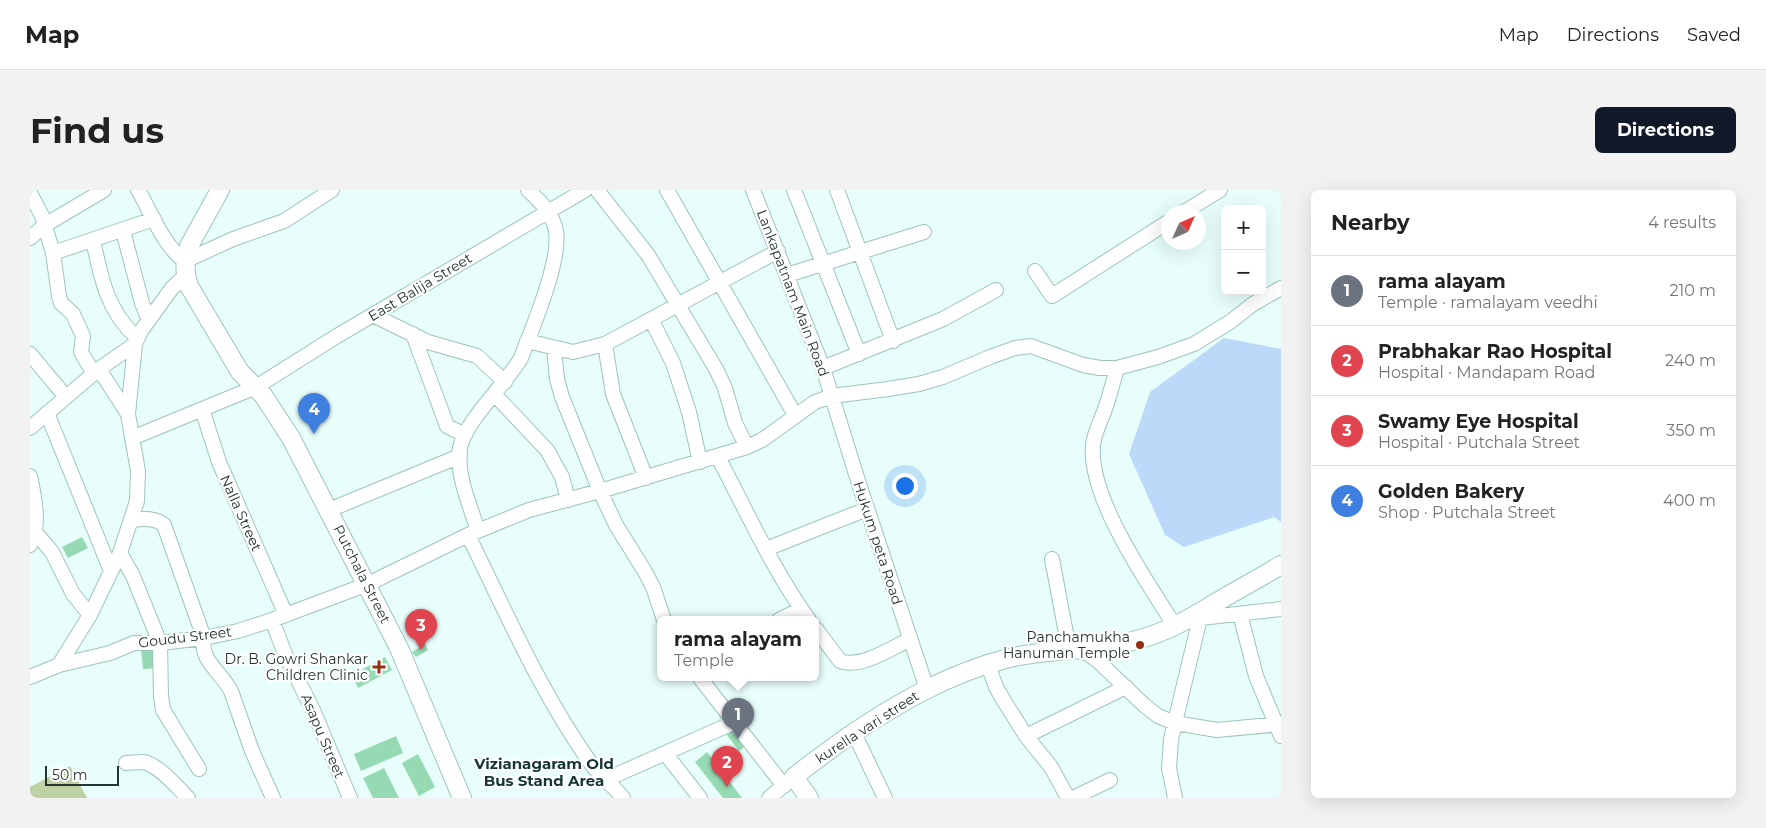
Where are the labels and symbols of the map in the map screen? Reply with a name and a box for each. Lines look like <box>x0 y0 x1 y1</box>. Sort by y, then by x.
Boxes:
north arrow <box>1161 205 1206 250</box>
street label: Lankapatnam Main Road <box>753 207 833 379</box>
street label: East Balija Street <box>365 249 476 325</box>
pin: 4 <box>298 393 330 434</box>
street label: Nalla Street <box>216 472 266 554</box>
your location <box>892 473 918 499</box>
street label: Hukum peta Road <box>850 479 906 607</box>
street label: Putchala Street <box>329 522 395 627</box>
pin: 3 <box>405 609 437 650</box>
street label: Goudu Street <box>137 622 233 652</box>
place label: Panchamukha Hanuman Temple <box>1003 628 1130 662</box>
marker: Panchamukha Hanuman Temple <box>1134 639 1146 651</box>
place label: Dr. B. Gowri Shankar Children Clinic <box>225 650 368 684</box>
marker: Dr. B. Gowri Shankar Children Clinic <box>372 660 386 674</box>
street label: kurella vari street <box>812 687 923 767</box>
street label: Asapu Street <box>297 691 349 781</box>
pin: 1 <box>722 698 754 739</box>
pin: 2 <box>711 746 743 787</box>
district label: Vizianagaram Old Bus Stand Area <box>473 754 614 790</box>
scale bar <box>45 763 119 786</box>

